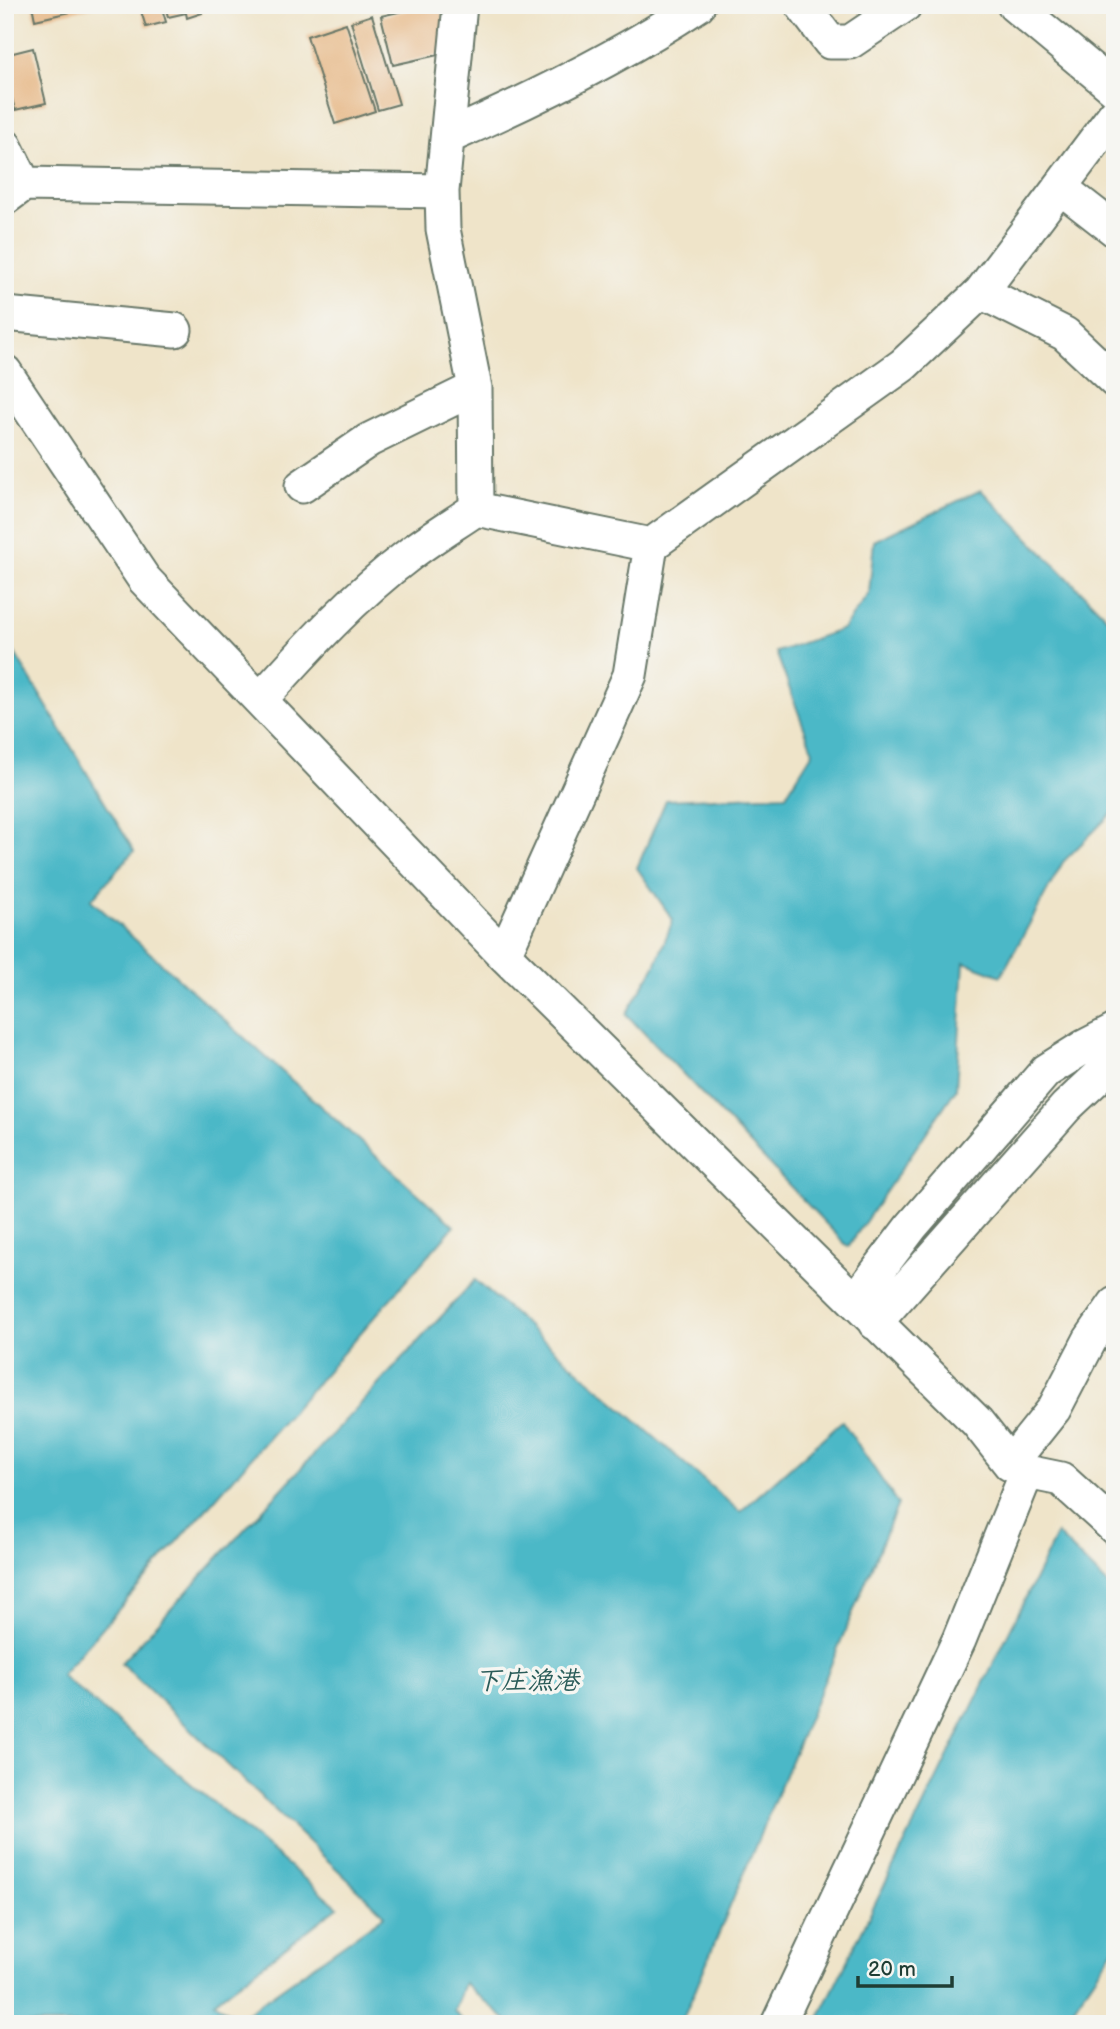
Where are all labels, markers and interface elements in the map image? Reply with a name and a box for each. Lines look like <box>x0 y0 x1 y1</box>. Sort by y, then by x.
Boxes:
water label: 下庄漁港 <box>475 1666 582 1697</box>
scale bar <box>858 1945 952 1989</box>
text: 20 m <box>868 1957 916 1982</box>

